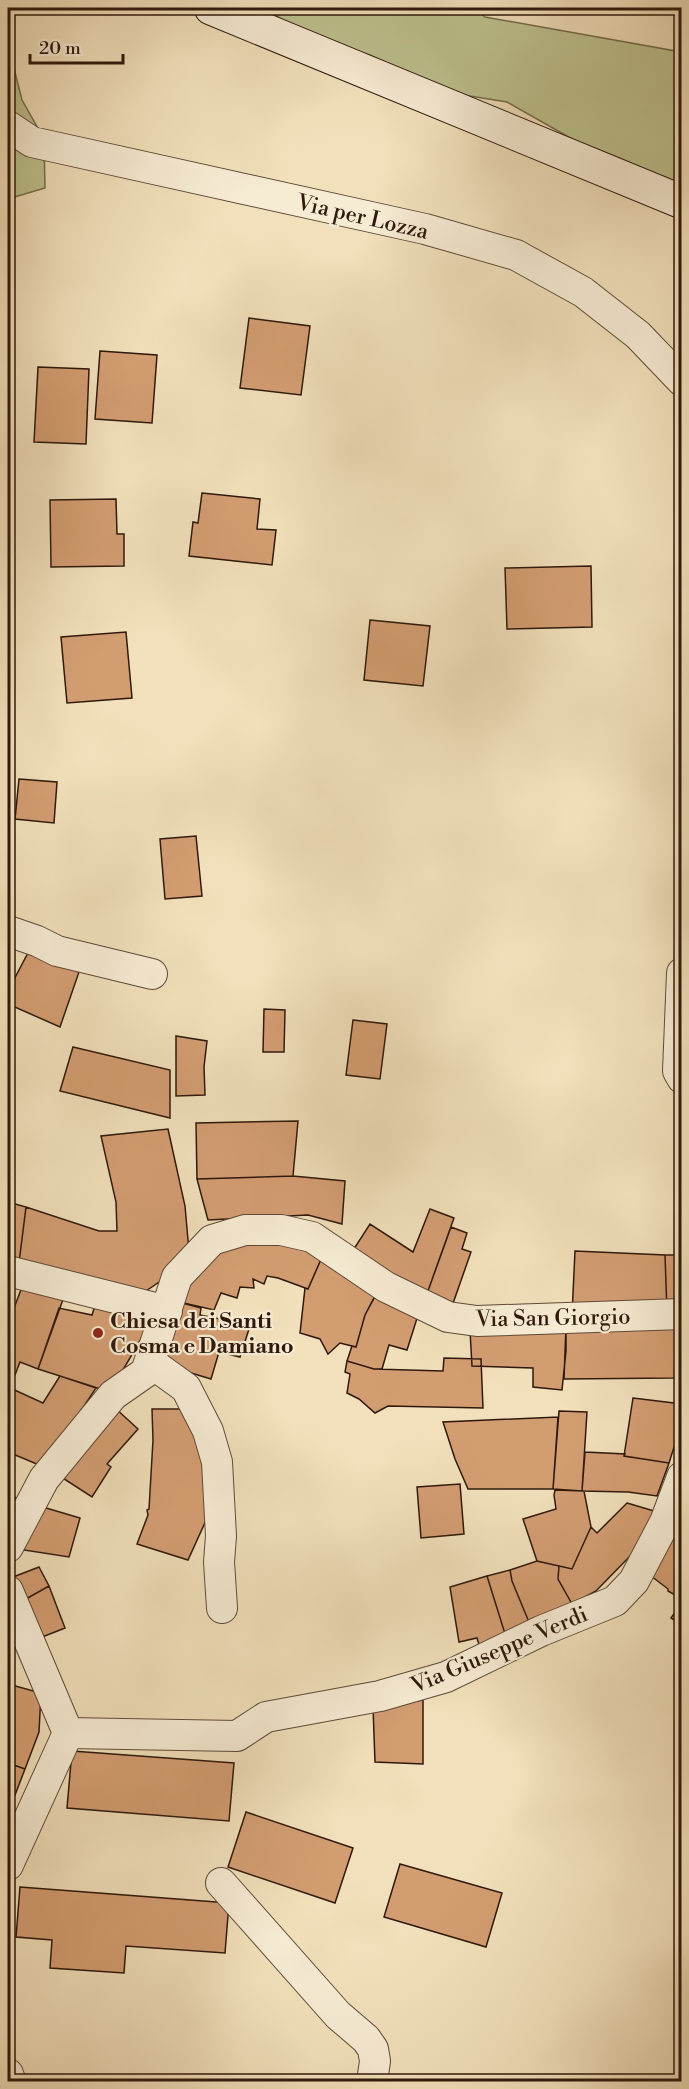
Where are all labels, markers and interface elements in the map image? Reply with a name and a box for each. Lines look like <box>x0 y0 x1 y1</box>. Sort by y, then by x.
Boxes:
scale bar <box>30 27 123 65</box>
text: 20 m <box>39 37 81 60</box>
street label: Via per Lozza <box>293 189 432 246</box>
street label: Via San Giorgio <box>474 1304 631 1333</box>
place label: Chiesa dei Santi Cosma e Damiano <box>110 1308 294 1360</box>
marker: Chiesa dei Santi Cosma e Damiano <box>91 1326 105 1340</box>
street label: Via Giuseppe Verdi <box>406 1601 592 1700</box>

